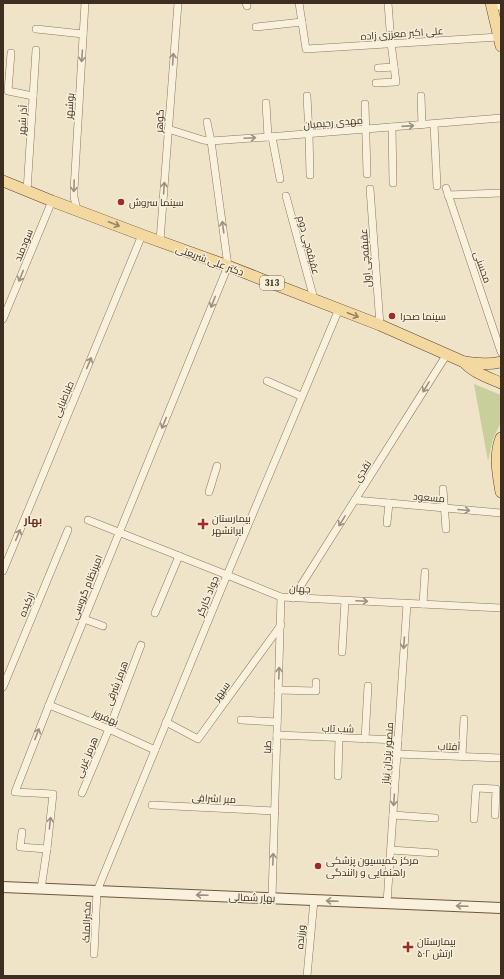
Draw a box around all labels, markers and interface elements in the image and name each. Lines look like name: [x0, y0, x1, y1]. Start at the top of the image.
street label: علی اکبر معززی زاده: [360, 24, 444, 43]
one-way arrow: [78, 49, 86, 62]
one-way arrow: [170, 53, 177, 66]
street label: بوشهر: [62, 92, 77, 121]
street label: آذر شهر: [15, 104, 30, 137]
street label: گوهر: [152, 109, 167, 134]
street label: مهدی رحیمیان: [303, 113, 364, 132]
one-way arrow: [401, 122, 414, 129]
one-way arrow: [243, 135, 256, 142]
one-way arrow: [70, 179, 78, 192]
one-way arrow: [160, 182, 167, 195]
place label: سینما سروش: [129, 196, 184, 209]
marker: سینما سروش: [116, 197, 126, 207]
street label: عقیقه‌چی دوم: [293, 214, 323, 276]
one-way arrow: [107, 221, 119, 229]
one-way arrow: [219, 221, 227, 234]
street label: سودمند: [11, 227, 36, 263]
street label: عقیقه‌چی اول: [357, 228, 374, 288]
street label: دکتر علی شریعتی: [174, 242, 246, 279]
street label: محسنی: [471, 250, 494, 285]
one-way arrow: [17, 269, 24, 281]
road number: 313: [260, 276, 284, 290]
one-way arrow: [209, 296, 217, 308]
place label: سینما صحرا: [400, 310, 446, 323]
one-way arrow: [347, 311, 359, 319]
marker: سینما صحرا: [387, 311, 397, 321]
one-way arrow: [86, 357, 94, 369]
street label: طباطبایی: [50, 379, 77, 419]
one-way arrow: [422, 381, 430, 392]
one-way arrow: [160, 416, 168, 428]
street label: نقدی: [351, 458, 374, 485]
street label: مسعود: [412, 490, 445, 505]
one-way arrow: [457, 506, 470, 513]
place label: بیمارستان ایرانشهر: [211, 512, 251, 537]
district label: بهار: [23, 513, 42, 528]
one-way arrow: [338, 515, 346, 526]
marker: بیمارستان ایرانشهر: [197, 518, 209, 530]
one-way arrow: [15, 529, 22, 541]
street label: امیرنظام گروسی: [68, 553, 106, 622]
street label: جواد کارگر: [193, 574, 222, 619]
street label: جهان: [289, 581, 311, 596]
street label: ارکیده: [16, 590, 37, 619]
one-way arrow: [355, 598, 368, 605]
one-way arrow: [400, 636, 408, 649]
street label: هرمز شرقی: [102, 659, 131, 707]
one-way arrow: [275, 667, 283, 680]
street label: سپهر: [209, 679, 233, 704]
street label: بهفروز: [90, 706, 121, 729]
street label: شب تاب: [322, 721, 354, 736]
street label: منصور یزدان نیاز: [379, 722, 396, 785]
one-way arrow: [34, 728, 42, 740]
street label: هرمز غربی: [72, 735, 101, 780]
street label: طبا: [261, 740, 274, 754]
street label: آفتاب: [437, 740, 461, 753]
street label: میر اشراقی: [192, 791, 236, 806]
one-way arrow: [390, 793, 397, 806]
one-way arrow: [46, 816, 53, 829]
one-way arrow: [269, 853, 277, 866]
place label: مرکز کمیسیون پزشکی راهنمایی و رانندگی: [326, 854, 419, 879]
marker: مرکز کمیسیون پزشکی راهنمایی و رانندگی: [313, 861, 323, 871]
street label: بهار شمالی: [228, 890, 276, 905]
one-way arrow: [196, 892, 209, 899]
one-way arrow: [326, 897, 339, 904]
street label: مخبرالملک: [79, 901, 94, 943]
one-way arrow: [456, 902, 469, 910]
street label: ورزنده: [293, 924, 308, 950]
place label: بیمارستان ۵۰۲ ارتش: [417, 935, 456, 960]
marker: بیمارستان ۵۰۲ ارتش: [402, 941, 414, 953]

